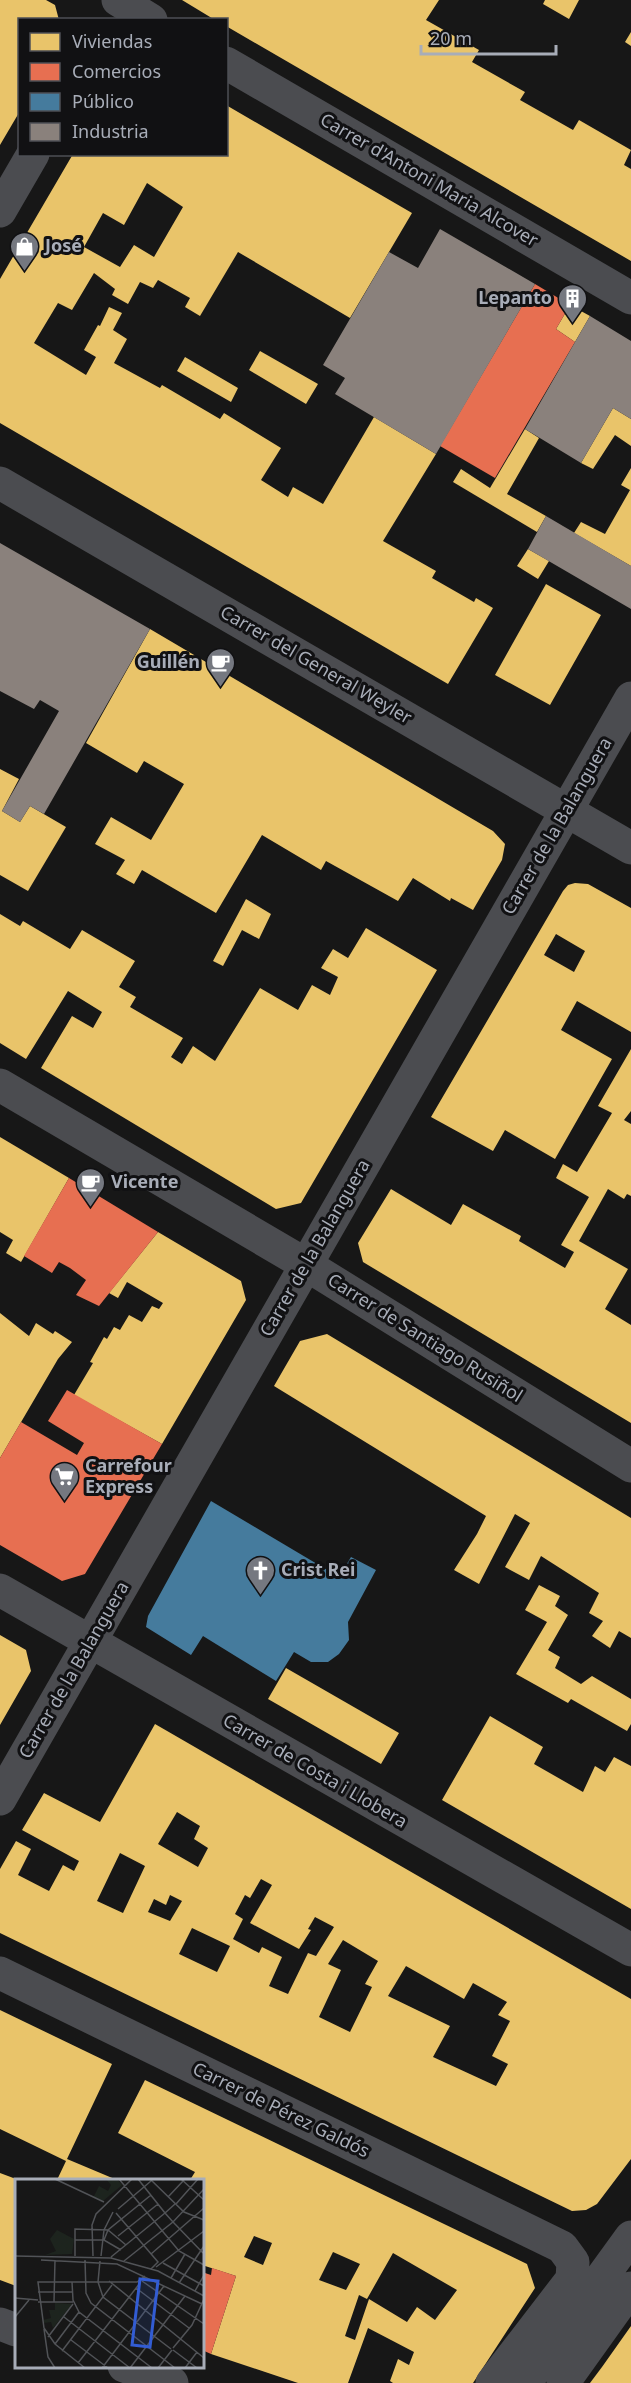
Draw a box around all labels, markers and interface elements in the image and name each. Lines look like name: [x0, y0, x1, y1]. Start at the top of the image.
legend: [18, 18, 228, 156]
scale bar: [421, 18, 556, 56]
text: 20 m: [430, 26, 472, 50]
text: Viviendas: [72, 29, 152, 53]
text: Comercios: [72, 59, 161, 83]
text: Público: [72, 89, 134, 113]
street label: Carrer d'Antoni Maria Alcover: [316, 107, 543, 252]
text: Industria: [72, 119, 149, 143]
shop icon: José: [8, 230, 40, 272]
place label: José: [43, 233, 82, 257]
building icon: Lepanto: [557, 282, 589, 324]
place label: Lepanto: [478, 285, 552, 309]
street label: Carrer del General Weyler: [216, 599, 417, 729]
cafe icon: Guillén: [205, 646, 237, 688]
place label: Guillén: [137, 649, 200, 673]
street label: Carrer de la Balanguera: [496, 733, 617, 918]
street label: Carrer de la Balanguera: [254, 1155, 375, 1340]
cafe icon: Vicente: [74, 1166, 106, 1208]
place label: Vicente: [111, 1169, 178, 1193]
street label: Carrer de Santiago Rusiñol: [324, 1267, 527, 1407]
place label: Carrefour Express: [85, 1453, 172, 1498]
supermarket icon: Carrefour Express: [48, 1460, 80, 1502]
church icon: Crist Rei: [244, 1554, 276, 1596]
place label: Crist Rei: [281, 1557, 355, 1581]
street label: Carrer de la Balanguera: [13, 1577, 134, 1762]
street label: Carrer de Costa i Llobera: [219, 1707, 412, 1833]
street label: Carrer de Pérez Galdós: [189, 2056, 374, 2162]
inset map: [15, 2179, 204, 2368]

